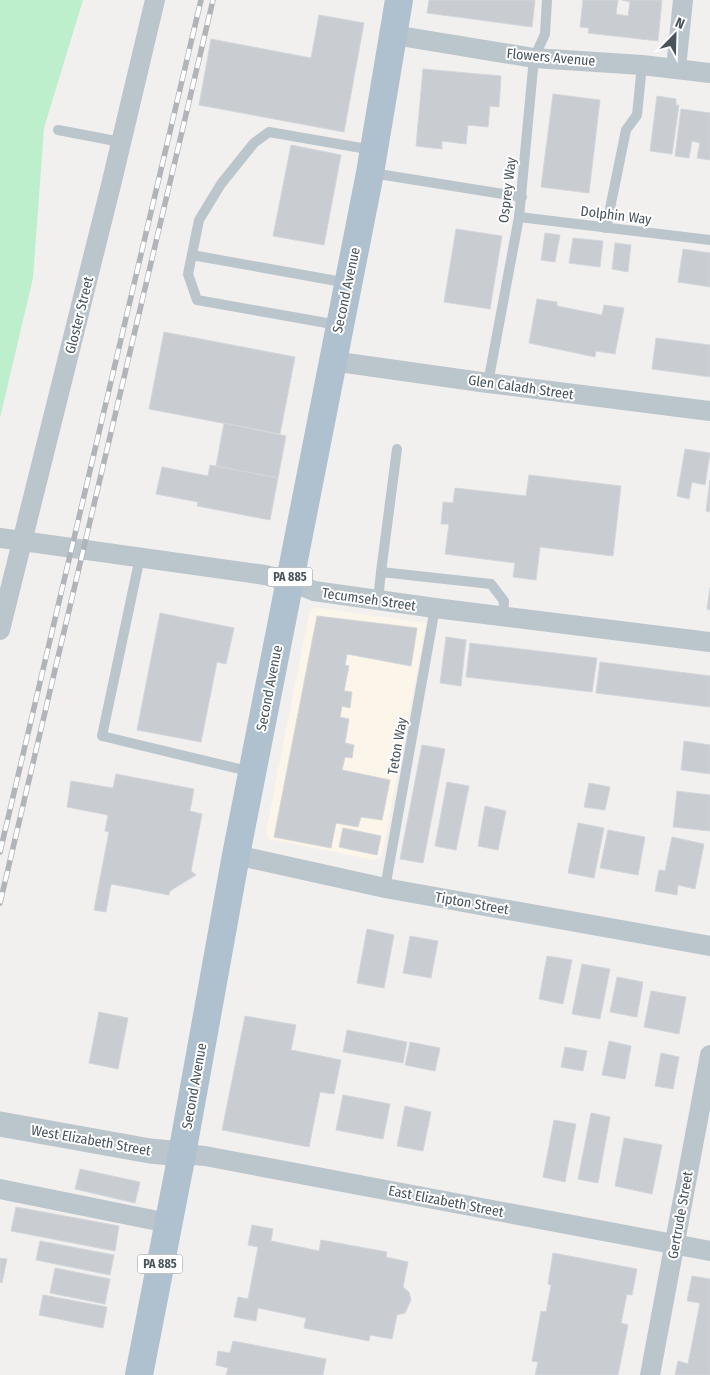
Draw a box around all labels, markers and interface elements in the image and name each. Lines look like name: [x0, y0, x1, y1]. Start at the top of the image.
north arrow: [650, 10, 700, 60]
text: N: [673, 14, 687, 33]
street label: Flowers Avenue: [506, 45, 596, 70]
street label: Osprey Way: [495, 155, 520, 224]
street label: Dolphin Way: [580, 203, 653, 228]
street label: Second Avenue: [329, 246, 364, 335]
street label: Gloster Street: [62, 274, 97, 355]
street label: Glen Caladh Street: [467, 372, 575, 403]
road number: PA 885: [268, 568, 312, 586]
street label: Tecumseh Street: [321, 584, 417, 615]
street label: Second Avenue: [253, 644, 286, 733]
street label: Teton Way: [384, 715, 411, 776]
street label: Tipton Street: [434, 889, 510, 918]
street label: Second Avenue: [179, 1042, 210, 1131]
street label: West Elizabeth Street: [30, 1122, 152, 1159]
street label: Gertrude Street: [664, 1169, 697, 1260]
street label: East Elizabeth Street: [387, 1182, 505, 1221]
road number: PA 885: [138, 1254, 182, 1274]

